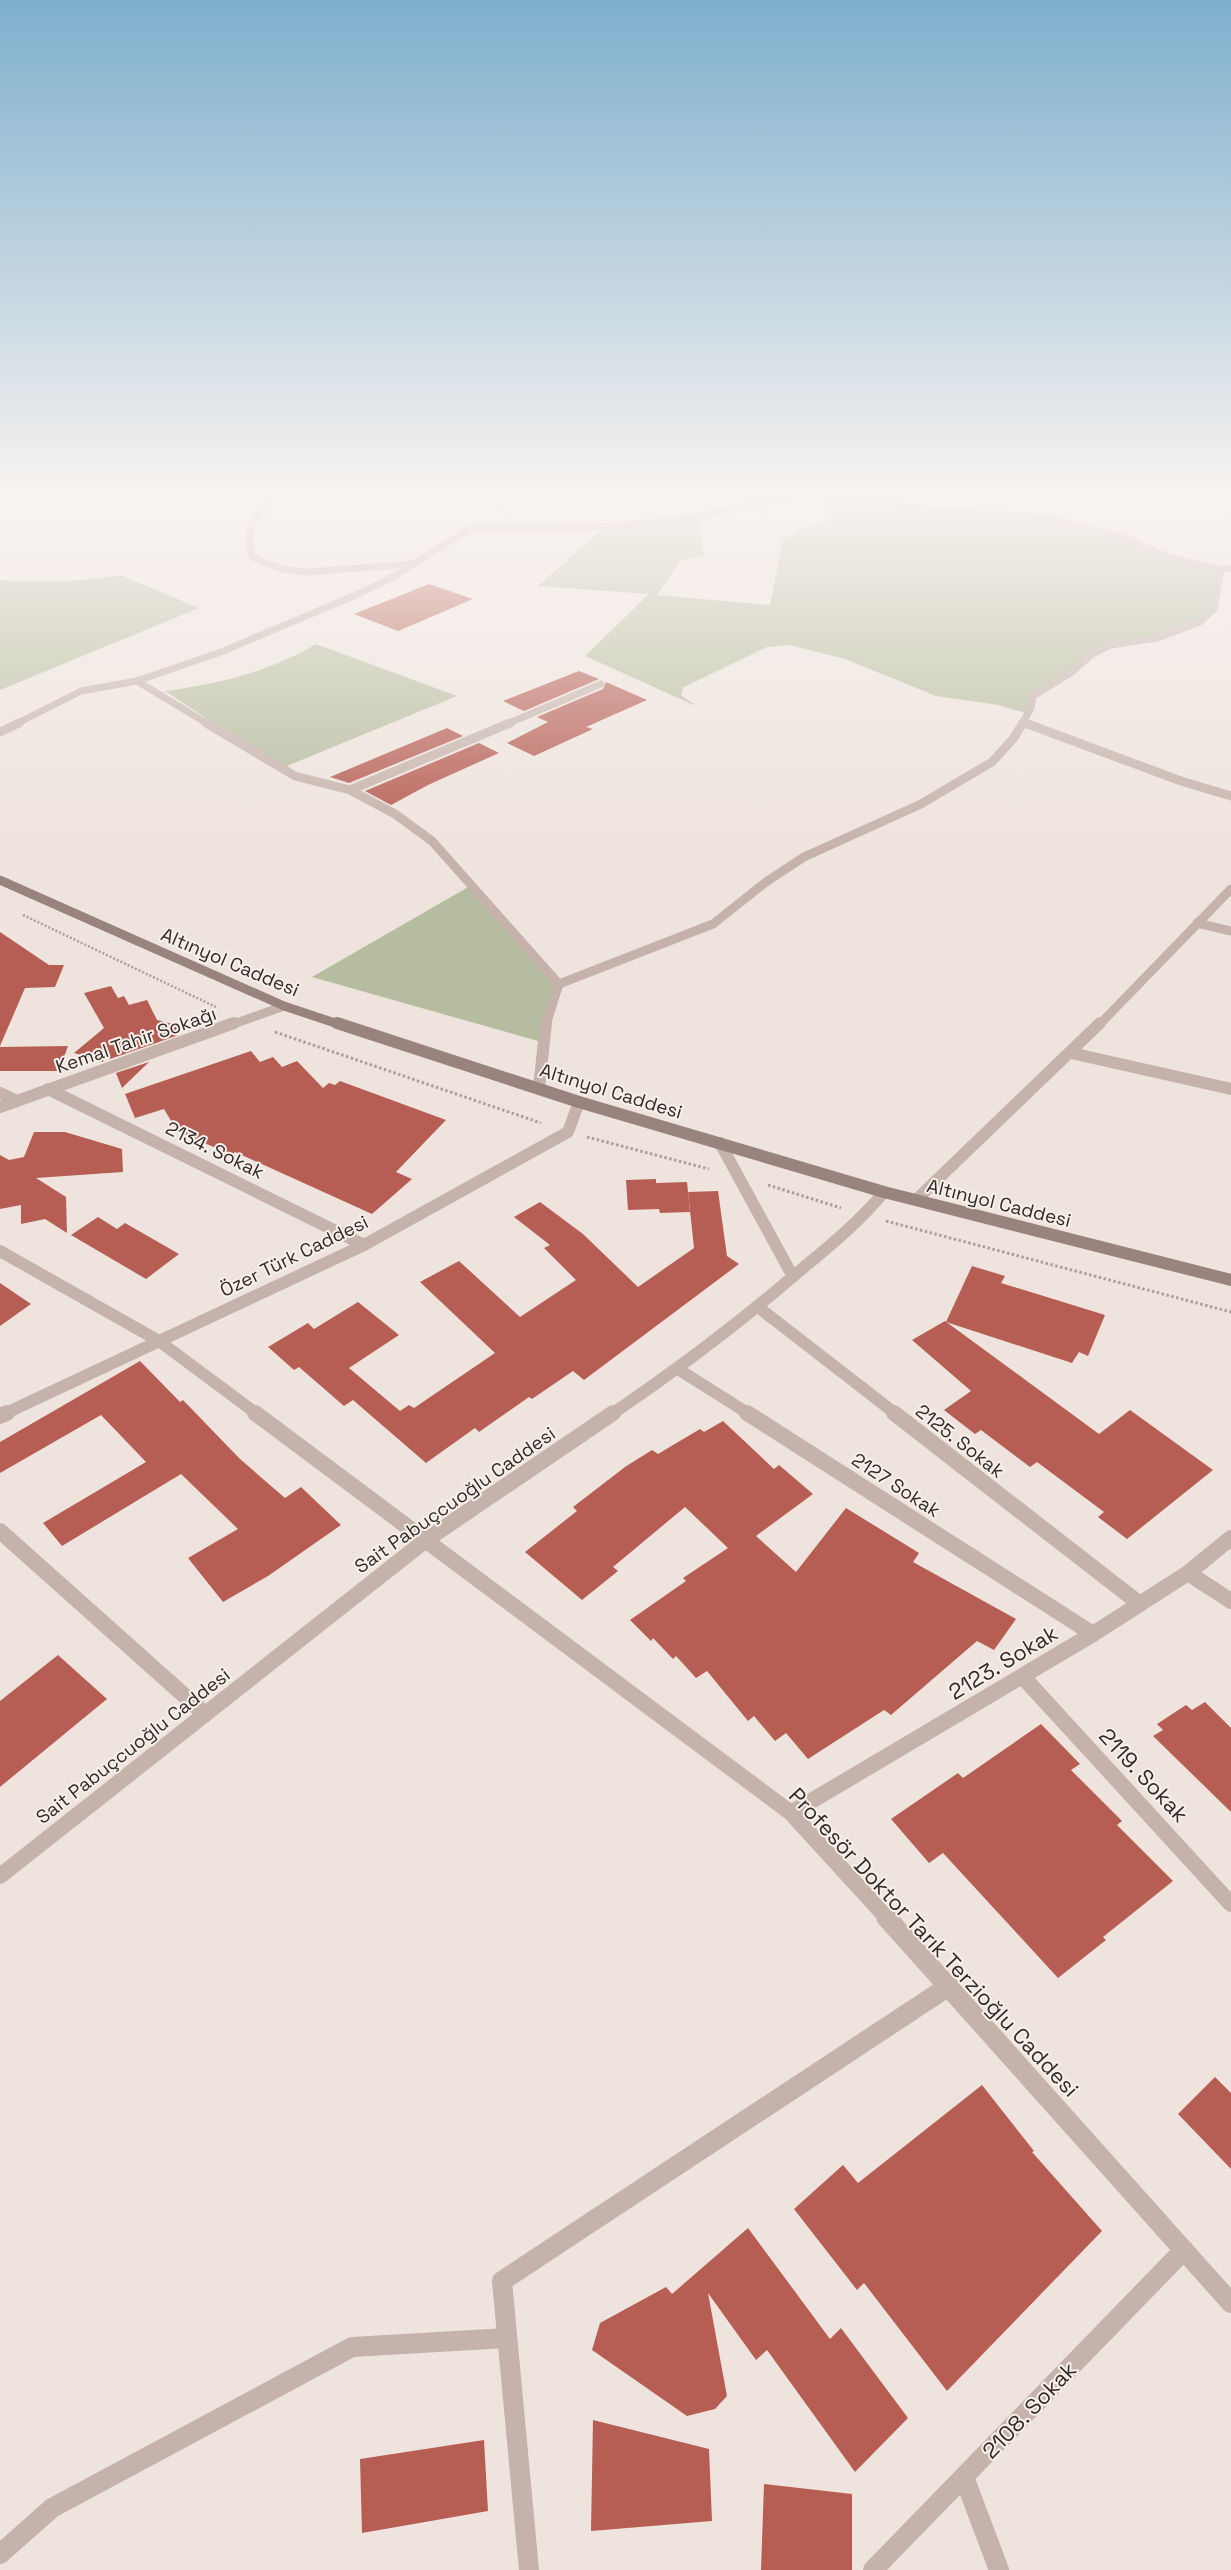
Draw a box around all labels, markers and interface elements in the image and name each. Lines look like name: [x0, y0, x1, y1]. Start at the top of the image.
street label: Altınyol Caddesi: [157, 922, 303, 1002]
street label: Kemal Tahir Sokağı: [52, 1001, 220, 1079]
street label: Altınyol Caddesi: [537, 1057, 685, 1125]
street label: 2134. Sokak: [162, 1115, 268, 1185]
street label: Altınyol Caddesi: [924, 1173, 1074, 1233]
street label: Özer Türk Caddesi: [216, 1209, 372, 1303]
street label: 2125. Sokak: [911, 1399, 1009, 1483]
street label: Sait Pabuçcuoğlu Caddesi: [350, 1421, 560, 1579]
street label: 2127 Sokak: [847, 1447, 945, 1523]
street label: 2123. Sokak: [943, 1618, 1063, 1706]
street label: Sait Pabuçcuoğlu Caddesi: [31, 1662, 235, 1830]
street label: 2119. Sokak: [1093, 1722, 1195, 1828]
street label: Profesör Doktor Tarık Terzioğlu Caddesi: [783, 1782, 1085, 2102]
street label: 2108. Sokak: [976, 2356, 1082, 2464]

